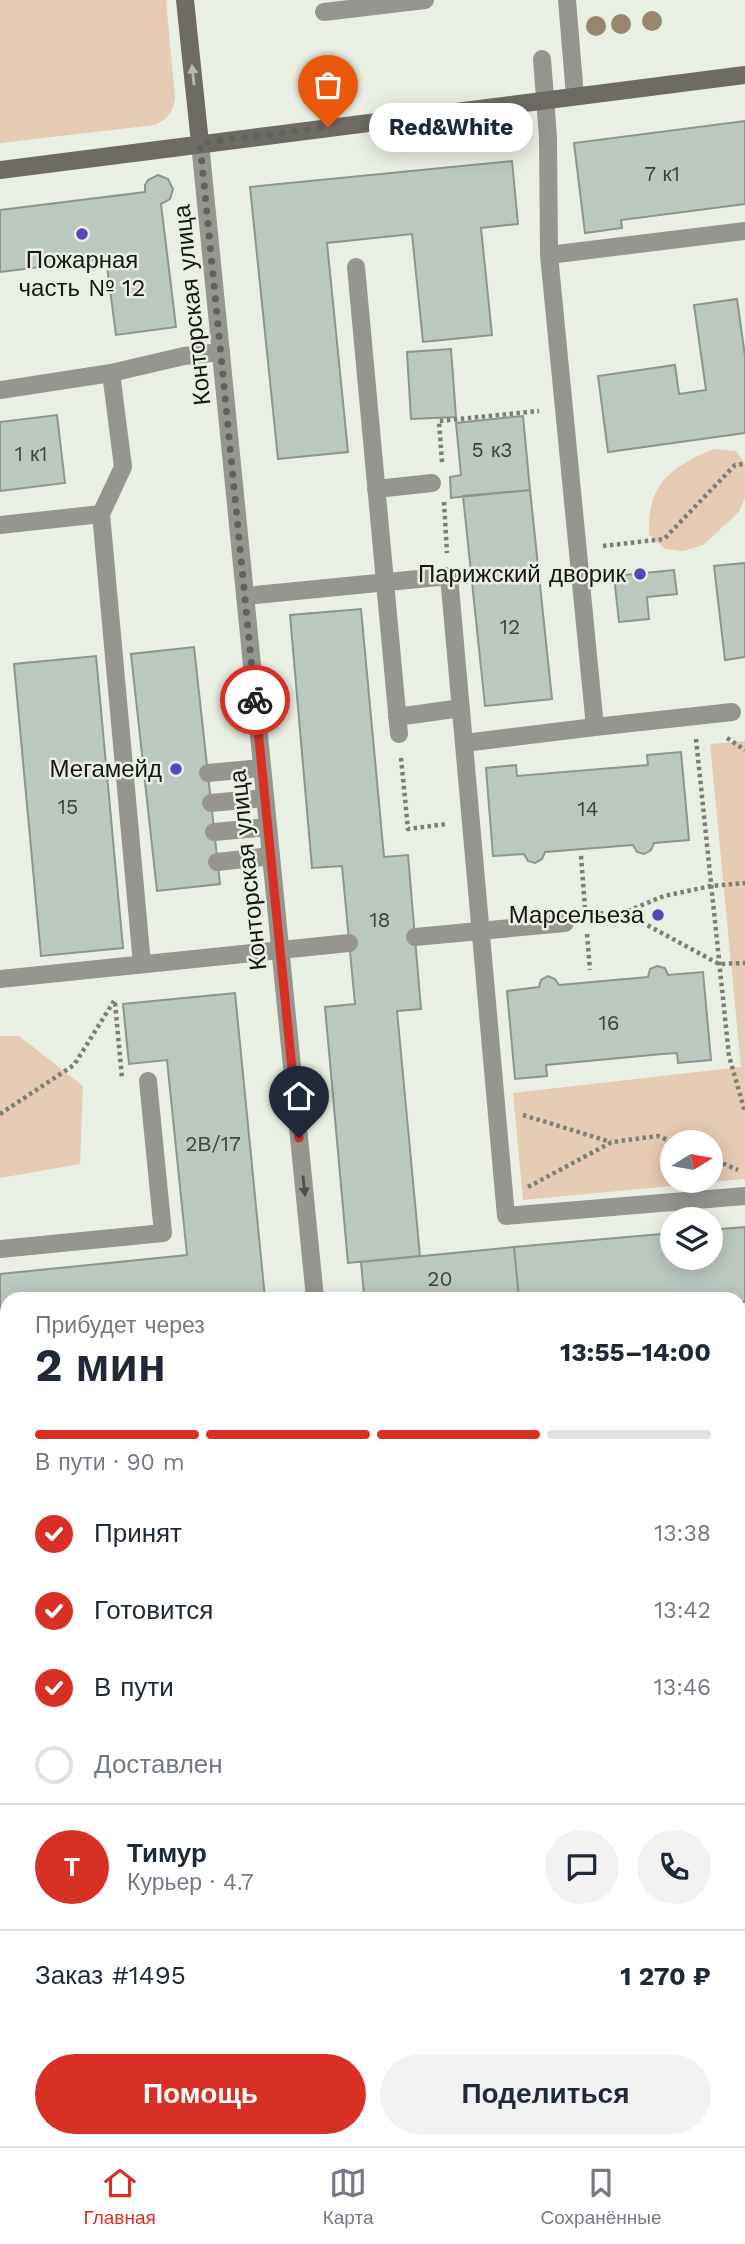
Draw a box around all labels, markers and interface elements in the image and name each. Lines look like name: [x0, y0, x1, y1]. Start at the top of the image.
pin: [298, 55, 358, 127]
one-way arrow: [187, 64, 198, 86]
icon: bag: [309, 66, 347, 104]
callout: Red&White: [370, 102, 534, 152]
text: Red&White: [389, 114, 513, 141]
house number: 7 к1: [644, 161, 680, 186]
street label: Конторская улица: [167, 203, 216, 407]
marker: Пожарная часть № 12: [74, 226, 90, 242]
place label: Пожарная часть № 12: [19, 246, 145, 302]
house number: 5 к3: [472, 437, 512, 462]
house number: 1 к1: [15, 441, 47, 466]
place label: Парижский дворик: [418, 560, 626, 588]
marker: Парижский дворик: [632, 566, 648, 582]
house number: 12: [500, 614, 520, 639]
courier: [220, 665, 290, 735]
icon: bike: [236, 681, 274, 719]
place label: Мегамейд: [50, 755, 162, 783]
marker: Мегамейд: [168, 761, 184, 777]
street label: Конторская улица: [223, 768, 272, 972]
house number: 15: [58, 794, 78, 819]
house number: 14: [577, 796, 599, 821]
place label: Марсельеза: [509, 901, 645, 929]
house number: 18: [369, 907, 391, 932]
marker: Марсельеза: [650, 907, 666, 923]
house number: 16: [599, 1010, 619, 1035]
pin: [269, 1066, 329, 1138]
icon: home: [280, 1077, 318, 1115]
north arrow: [660, 1130, 723, 1194]
map controls: [660, 1130, 723, 1270]
house number: 2В/17: [185, 1131, 241, 1156]
one-way arrow: [299, 1176, 310, 1198]
button: layers: [660, 1207, 723, 1270]
house number: 20: [427, 1266, 453, 1291]
text: Прибудет через: [35, 1312, 205, 1339]
text: 13:55–14:00: [560, 1337, 711, 1367]
text: 2 мин: [35, 1338, 166, 1392]
text: В пути · 90 m: [35, 1449, 185, 1476]
icon: check: [35, 1515, 73, 1553]
text: Принят: [94, 1518, 182, 1548]
text: 13:38: [654, 1520, 711, 1547]
icon: check: [35, 1592, 73, 1630]
text: Готовится: [94, 1595, 213, 1625]
text: 13:42: [654, 1597, 711, 1624]
icon: check: [35, 1669, 73, 1707]
text: В пути: [94, 1672, 174, 1702]
text: 13:46: [654, 1674, 711, 1701]
text: Доставлен: [94, 1749, 223, 1779]
button: chat: [545, 1830, 619, 1904]
button: phone: [637, 1830, 711, 1904]
text: Тимур: [127, 1838, 207, 1868]
text: Т: [64, 1852, 80, 1882]
text: Курьер · 4.7: [127, 1869, 254, 1896]
text: Заказ #1495: [35, 1960, 186, 1990]
text: 1 270 ₽: [620, 1961, 711, 1991]
button: Помощь: [35, 2054, 366, 2134]
button: Поделиться: [380, 2054, 711, 2134]
tab: Главная: [83, 2164, 156, 2229]
tab: Карта: [323, 2164, 374, 2229]
tab: Сохранённые: [541, 2164, 662, 2229]

